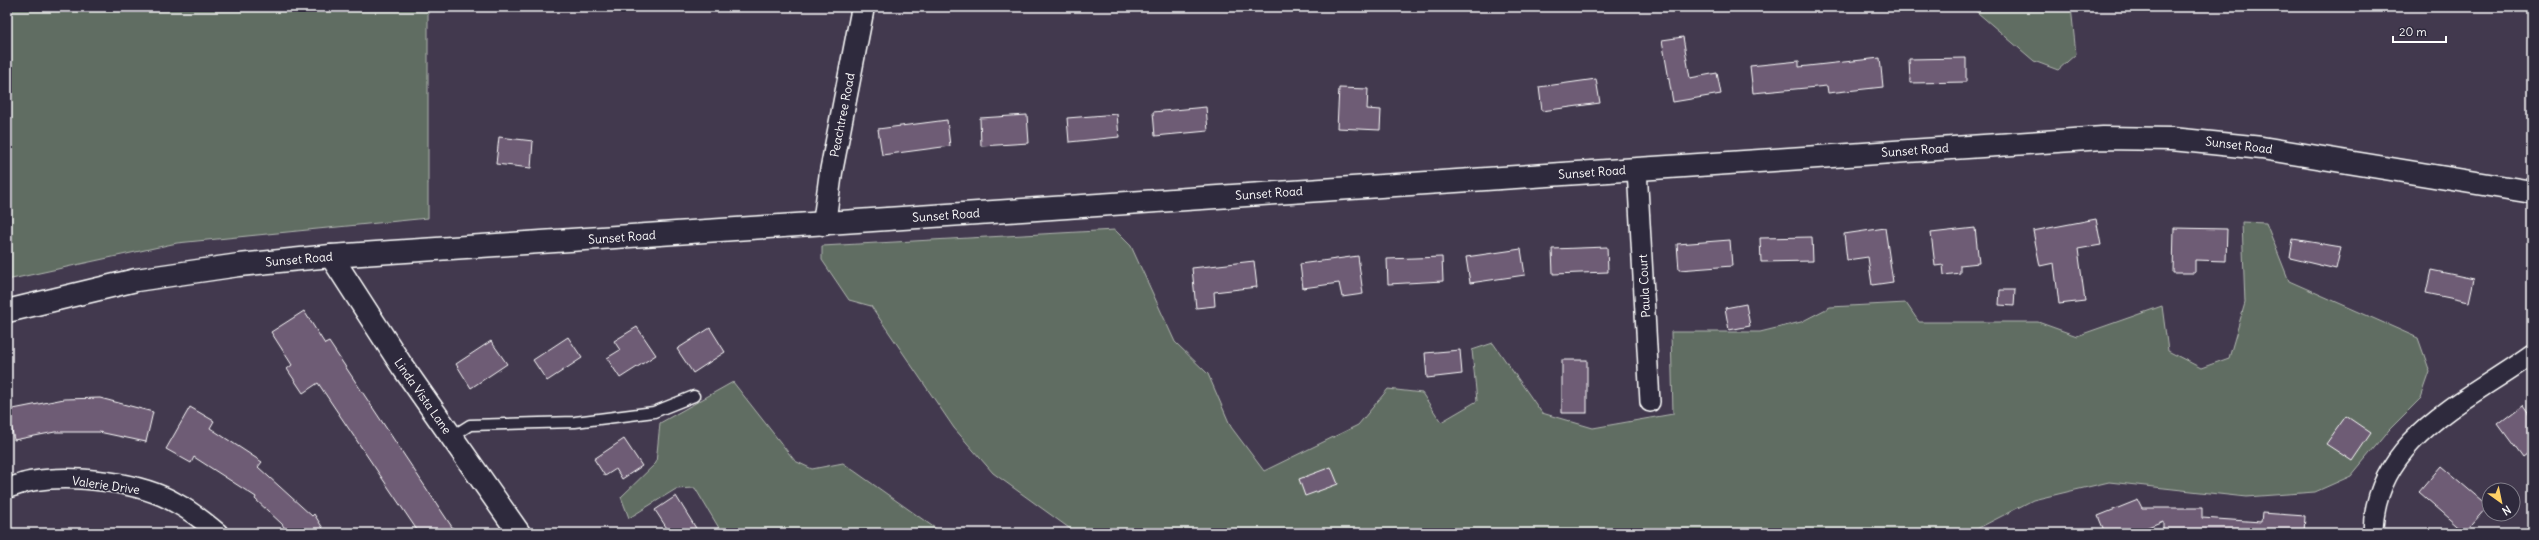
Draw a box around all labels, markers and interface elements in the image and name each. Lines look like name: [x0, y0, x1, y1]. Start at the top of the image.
scale bar: [2393, 18, 2446, 44]
text: 20 m: [2399, 24, 2427, 39]
street label: Peachtree Road: [826, 72, 858, 158]
street label: Sunset Road: [2205, 133, 2273, 157]
street label: Sunset Road: [1881, 140, 1949, 160]
street label: Sunset Road: [1558, 162, 1626, 182]
street label: Sunset Road: [1235, 183, 1303, 203]
street label: Sunset Road: [912, 205, 980, 225]
street label: Sunset Road: [588, 227, 656, 247]
street label: Sunset Road: [265, 249, 333, 269]
street label: Paula Court: [1635, 254, 1653, 318]
street label: Linda Vista Lane: [391, 355, 455, 437]
street label: Valerie Drive: [71, 473, 141, 497]
north arrow: [2481, 482, 2521, 522]
text: N: [2499, 502, 2513, 518]

